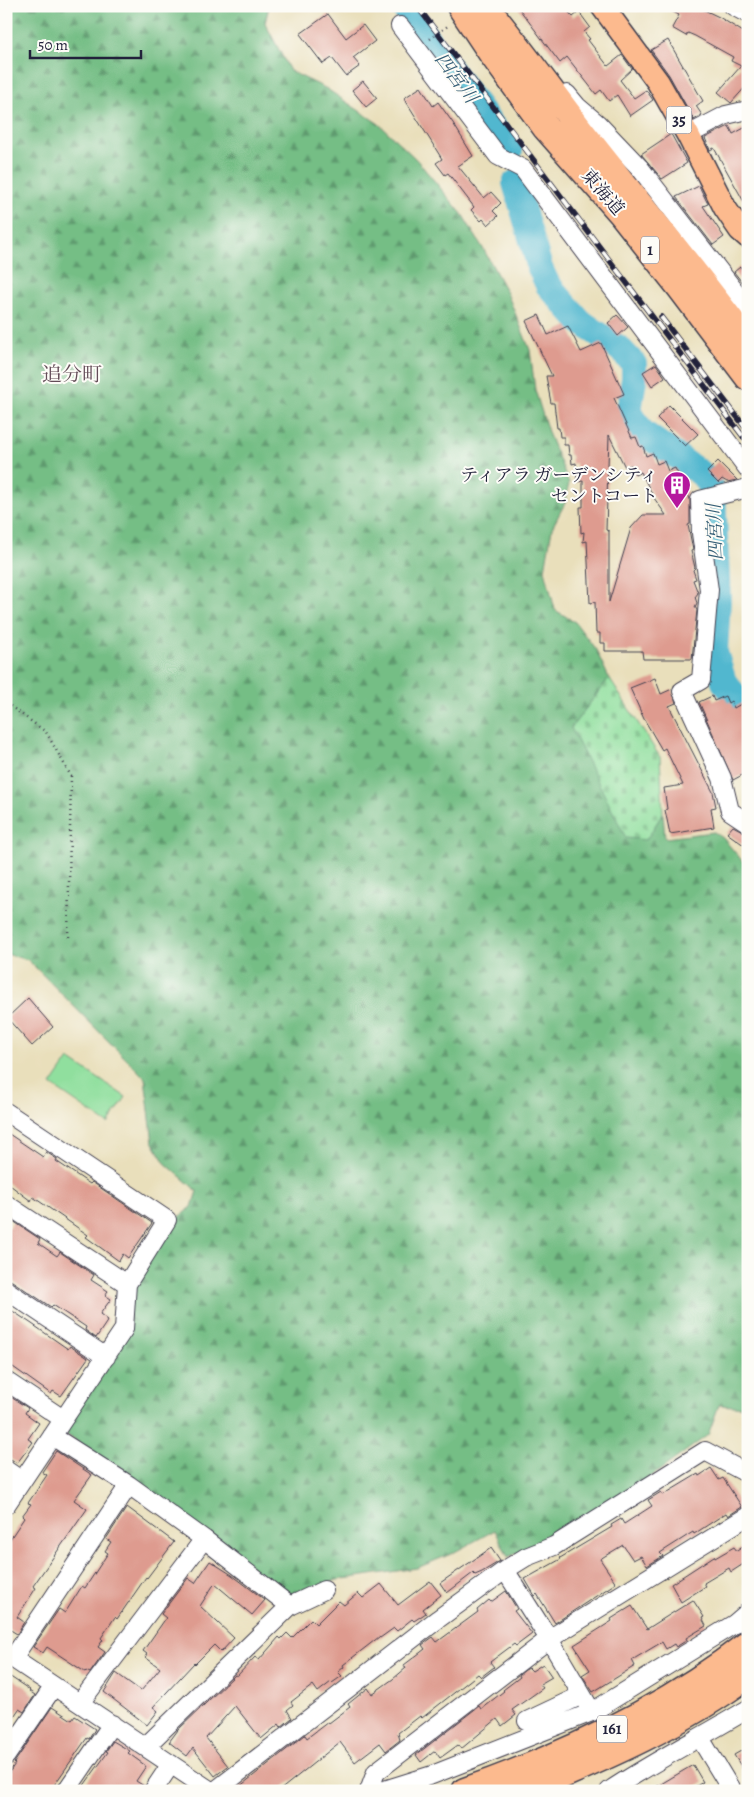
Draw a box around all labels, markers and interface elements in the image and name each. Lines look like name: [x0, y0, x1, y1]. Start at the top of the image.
scale bar: [30, 28, 141, 60]
text: 50 m: [38, 35, 68, 55]
water label: 四宮川: [428, 47, 485, 110]
road number: 35: [666, 106, 692, 134]
street label: 東海道: [576, 164, 630, 220]
road number: 1: [641, 236, 659, 264]
district label: 追分町: [42, 361, 102, 388]
place label: ティアラ ガーデンシティ セントコート: [460, 463, 658, 508]
building icon: ティアラ ガーデンシティ セントコート: [662, 470, 692, 509]
water label: 四宮川: [700, 501, 729, 561]
road number: 161: [597, 1716, 627, 1742]

